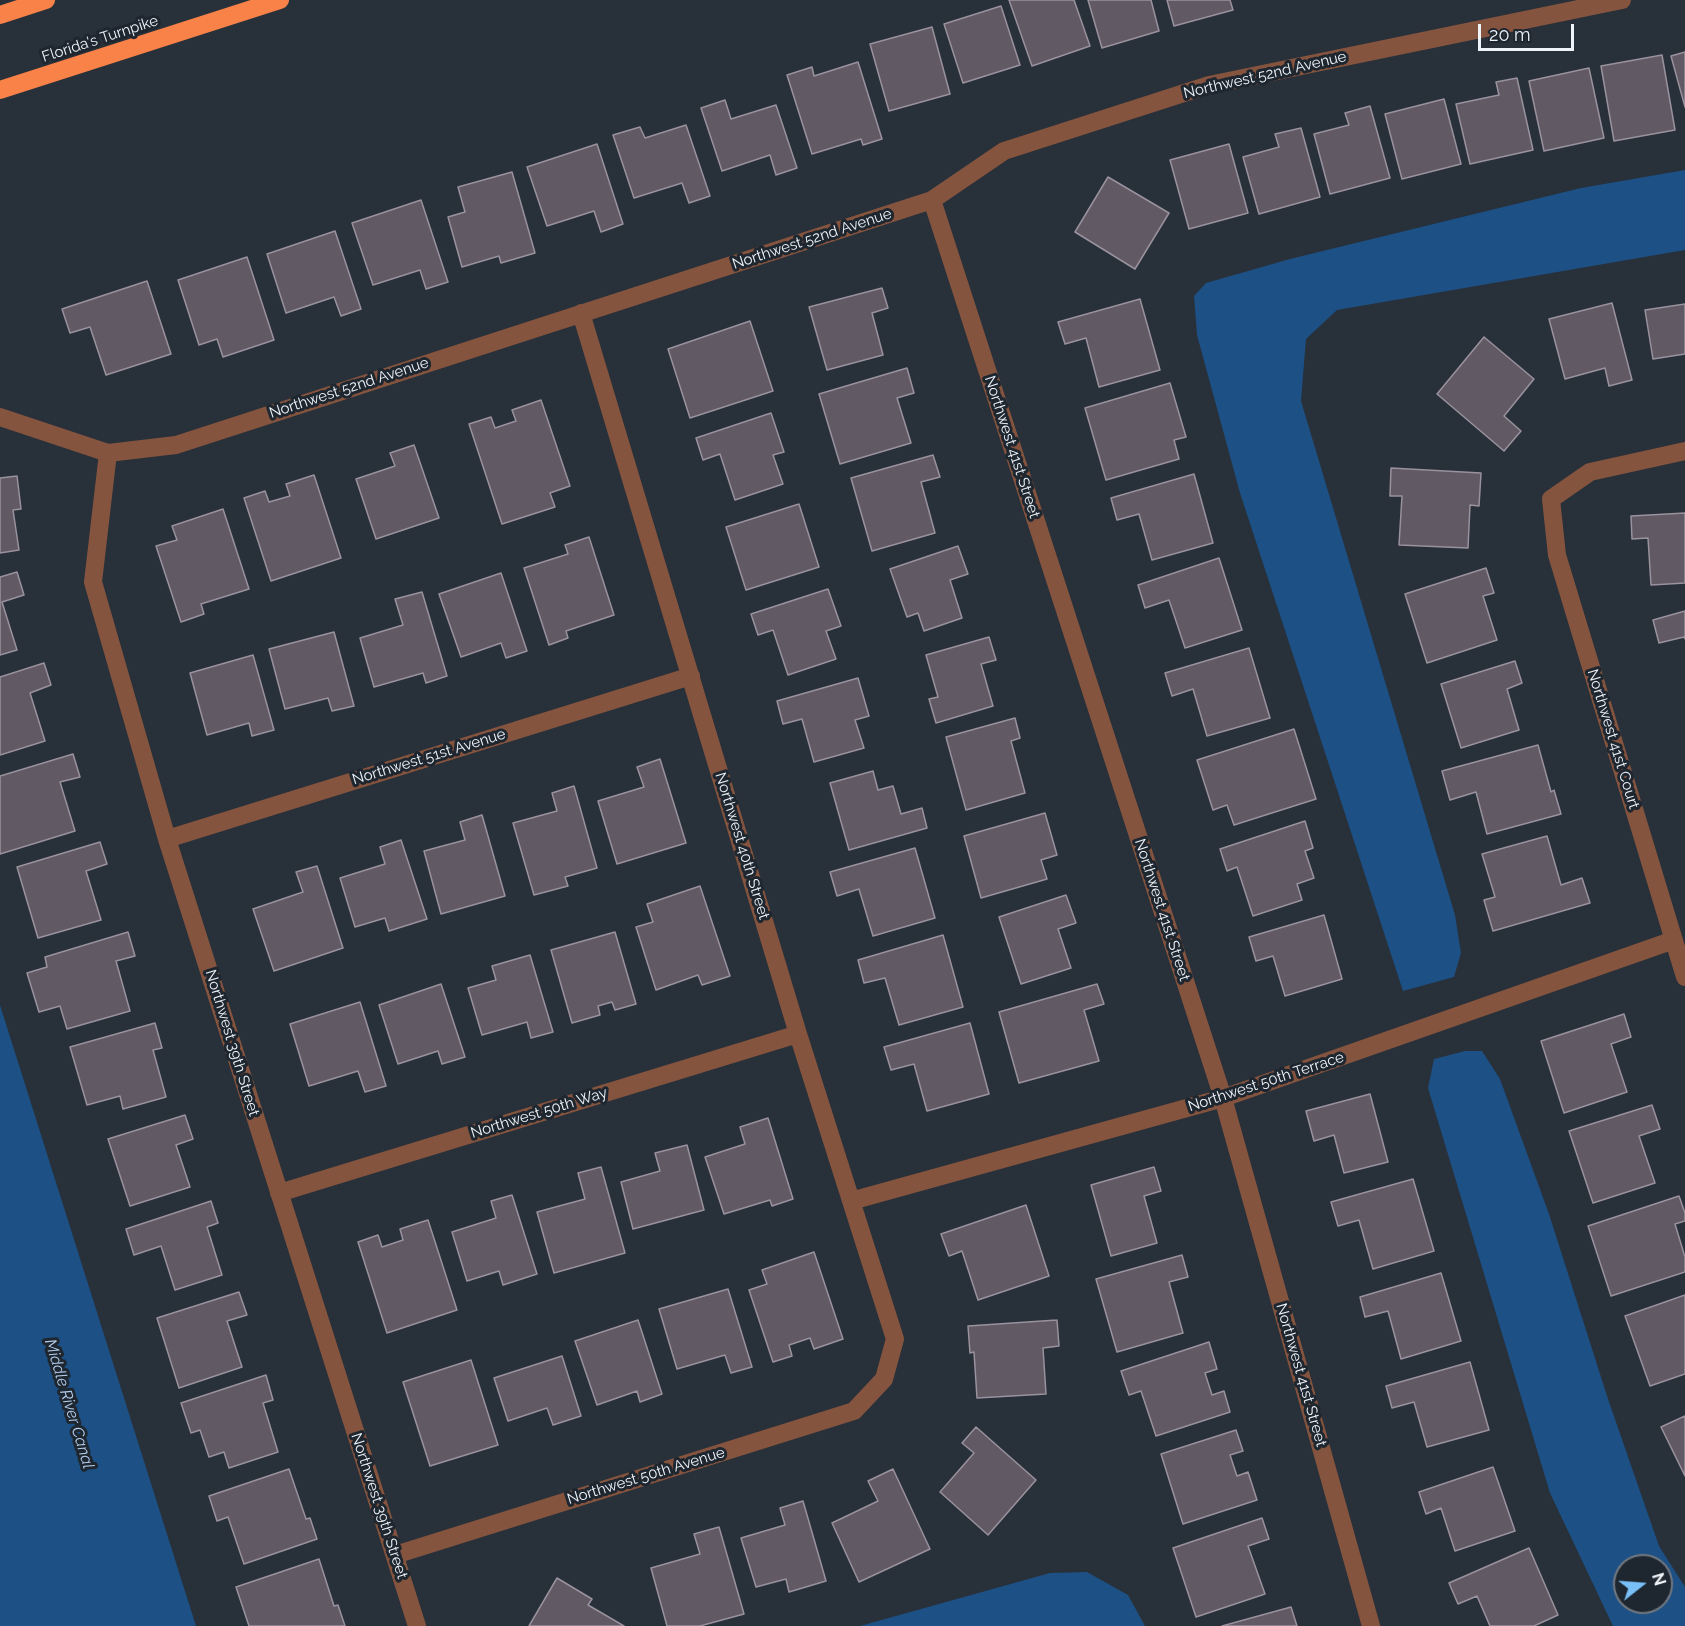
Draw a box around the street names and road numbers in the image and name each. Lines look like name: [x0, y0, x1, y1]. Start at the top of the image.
street label: Florida's Turnpike: [40, 12, 160, 66]
street label: Northwest 52nd Avenue: [1182, 47, 1348, 103]
street label: Northwest 52nd Avenue: [730, 205, 894, 273]
street label: Northwest 52nd Avenue: [267, 354, 431, 422]
street label: Northwest 41st Street: [981, 374, 1043, 520]
street label: Northwest 41st Court: [1583, 667, 1643, 811]
street label: Northwest 51st Avenue: [350, 725, 508, 789]
street label: Northwest 40th Street: [711, 770, 773, 922]
street label: Northwest 41st Street: [1131, 837, 1193, 983]
street label: Northwest 39th Street: [201, 968, 263, 1118]
street label: Northwest 50th Terrace: [1186, 1048, 1346, 1116]
street label: Northwest 50th Way: [468, 1084, 610, 1142]
street label: Northwest 41st Street: [1272, 1301, 1330, 1449]
street label: Northwest 39th Street: [347, 1431, 411, 1581]
street label: Northwest 50th Avenue: [565, 1443, 727, 1509]

